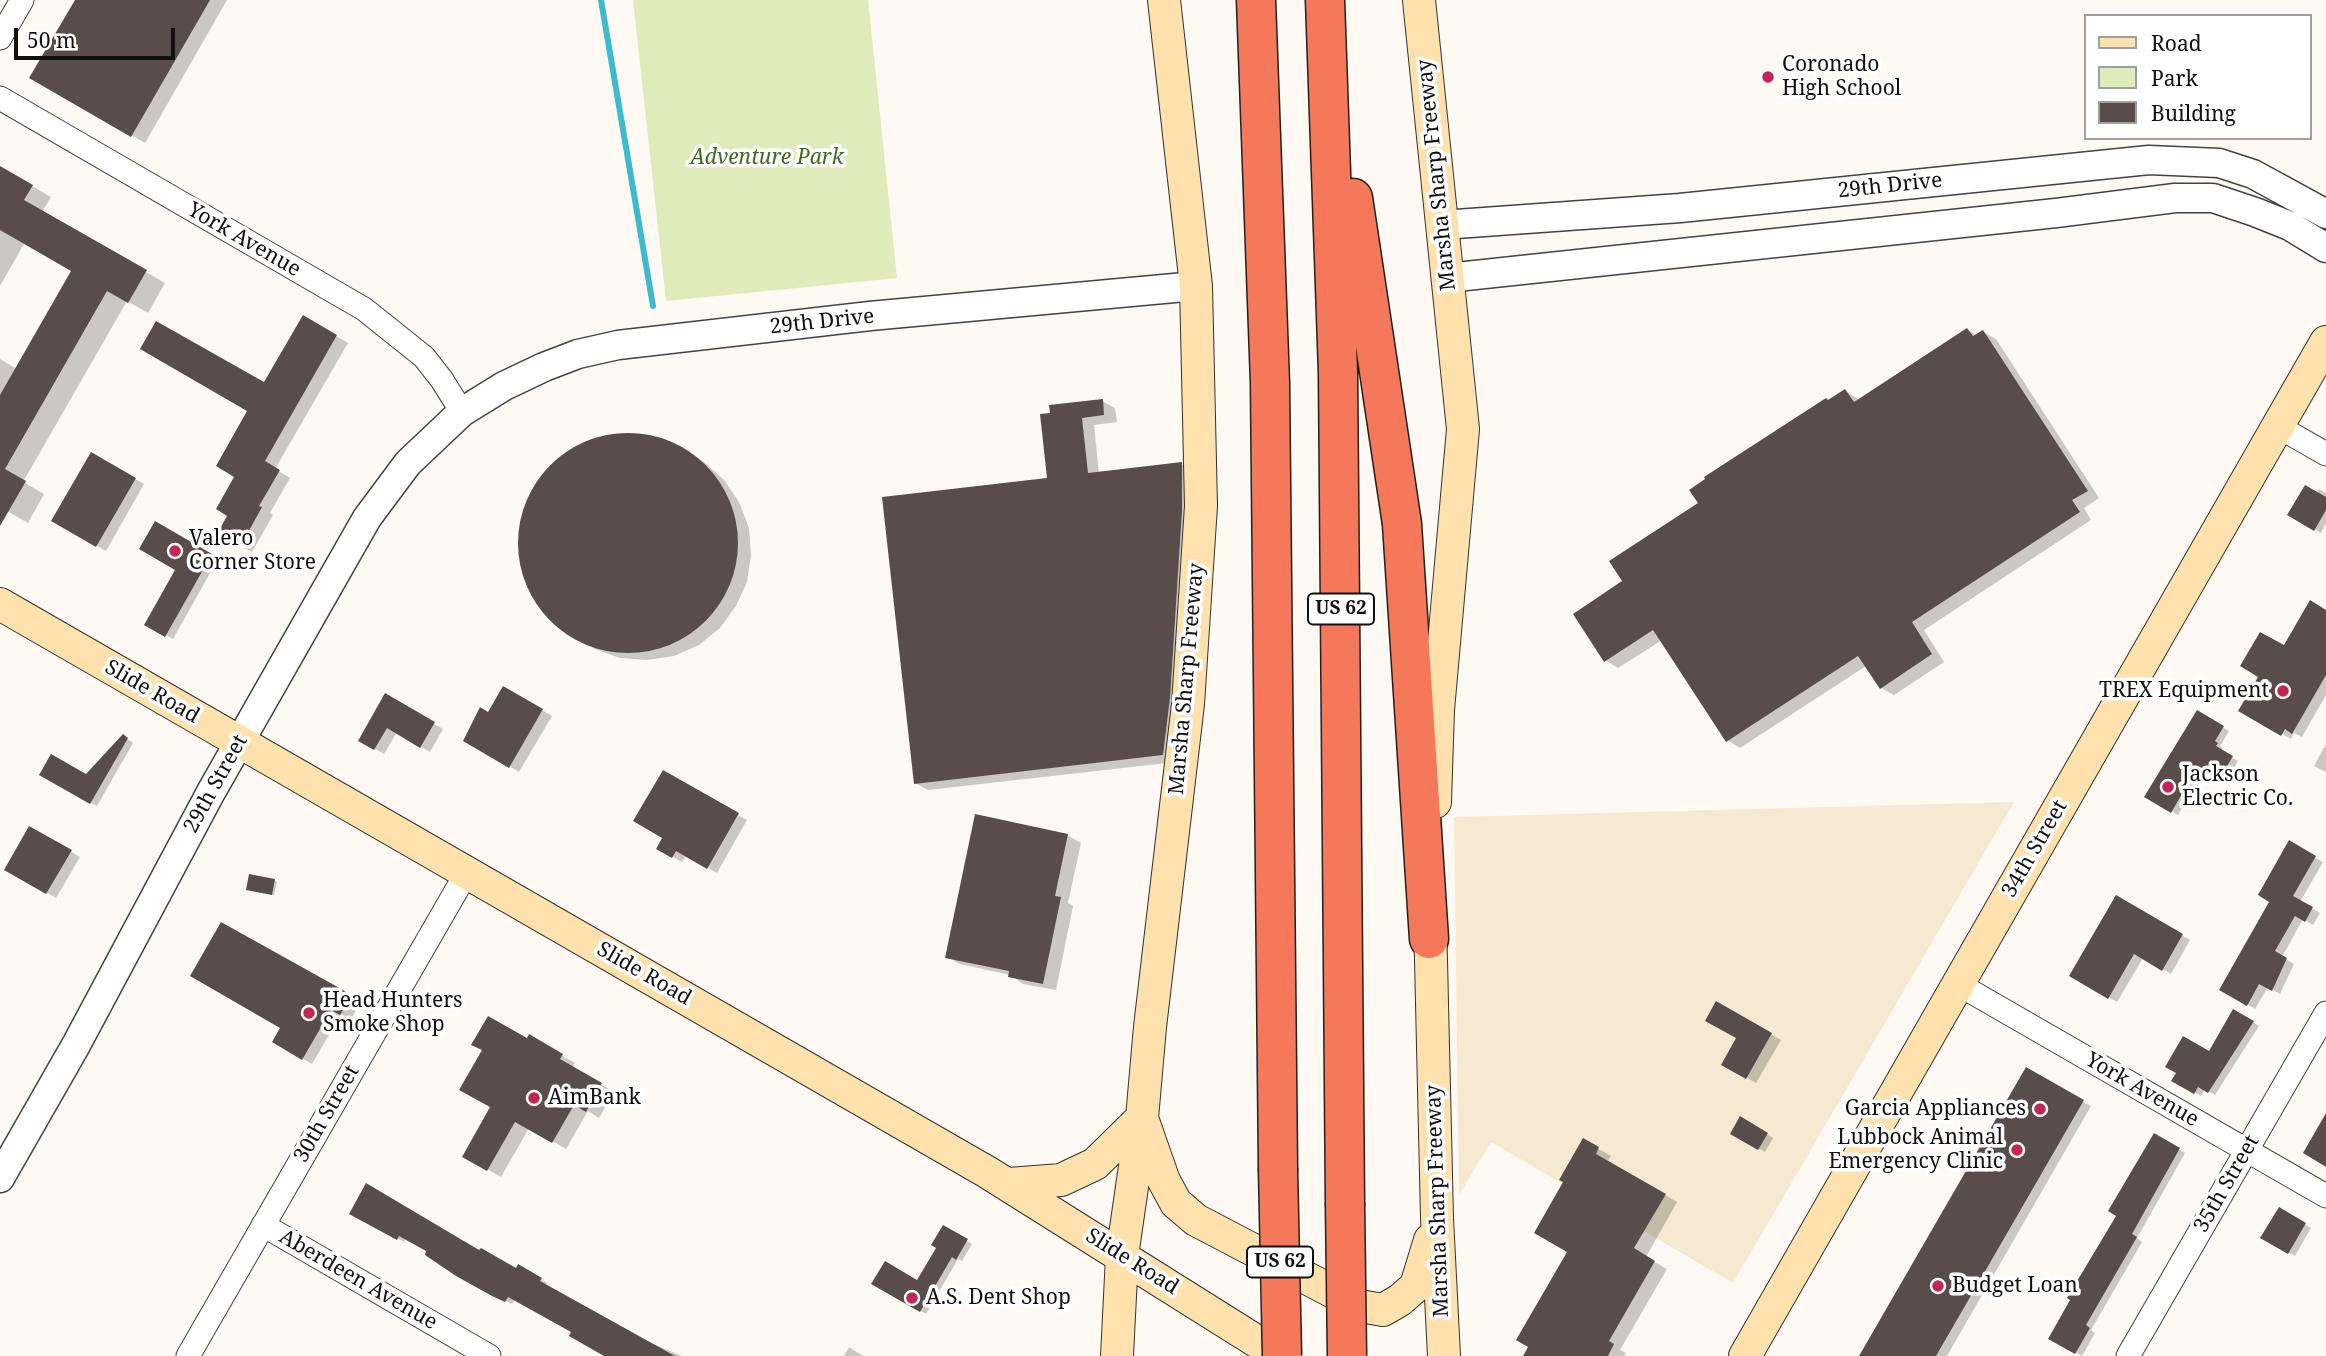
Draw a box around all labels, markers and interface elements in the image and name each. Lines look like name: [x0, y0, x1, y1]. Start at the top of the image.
scale bar: [18, 14, 178, 58]
legend: [2084, 14, 2312, 140]
text: 50 m: [27, 26, 76, 54]
text: Road: [2151, 29, 2202, 57]
place label: Coronado High School: [1782, 52, 1901, 102]
street label: Marsha Sharp Freeway: [1412, 58, 1462, 292]
text: Park: [2151, 64, 2198, 92]
marker: Coronado High School: [1760, 69, 1776, 85]
text: Building: [2151, 99, 2236, 127]
park label: Adventure Park: [690, 145, 844, 171]
street label: 29th Drive: [1837, 168, 1943, 204]
street label: York Avenue: [183, 197, 305, 283]
street label: 29th Drive: [769, 304, 875, 340]
place label: Valero Corner Store: [189, 526, 316, 576]
marker: Valero Corner Store: [167, 543, 183, 559]
street label: Marsha Sharp Freeway: [1164, 562, 1210, 796]
road number: US 62: [1308, 594, 1374, 624]
street label: Slide Road: [100, 655, 204, 729]
place label: TREX Equipment: [2099, 678, 2269, 704]
marker: TREX Equipment: [2275, 683, 2291, 699]
street label: 29th Street: [179, 731, 253, 837]
place label: Jackson Electric Co.: [2182, 762, 2293, 812]
marker: Jackson Electric Co.: [2160, 779, 2176, 795]
street label: 34th Street: [1997, 796, 2073, 902]
street label: Slide Road: [592, 937, 696, 1011]
place label: Head Hunters Smoke Shop: [323, 988, 463, 1038]
marker: Head Hunters Smoke Shop: [301, 1005, 317, 1021]
street label: York Avenue: [2081, 1047, 2203, 1133]
street label: 30th Street: [289, 1061, 365, 1167]
street label: Marsha Sharp Freeway: [1421, 1084, 1455, 1318]
place label: AimBank: [548, 1085, 641, 1111]
marker: AimBank: [526, 1090, 542, 1106]
place label: Garcia Appliances: [1845, 1096, 2026, 1122]
marker: Garcia Appliances: [2032, 1101, 2048, 1117]
place label: Lubbock Animal Emergency Clinic: [1828, 1125, 2003, 1175]
street label: 35th Street: [2189, 1131, 2265, 1237]
marker: Lubbock Animal Emergency Clinic: [2009, 1142, 2025, 1158]
street label: Slide Road: [1081, 1224, 1183, 1300]
street label: Aberdeen Avenue: [275, 1225, 441, 1335]
road number: US 62: [1247, 1246, 1313, 1278]
place label: Budget Loan: [1952, 1273, 2078, 1299]
marker: Budget Loan: [1930, 1278, 1946, 1294]
place label: A.S. Dent Shop: [926, 1285, 1071, 1311]
marker: A.S. Dent Shop: [904, 1290, 920, 1306]

